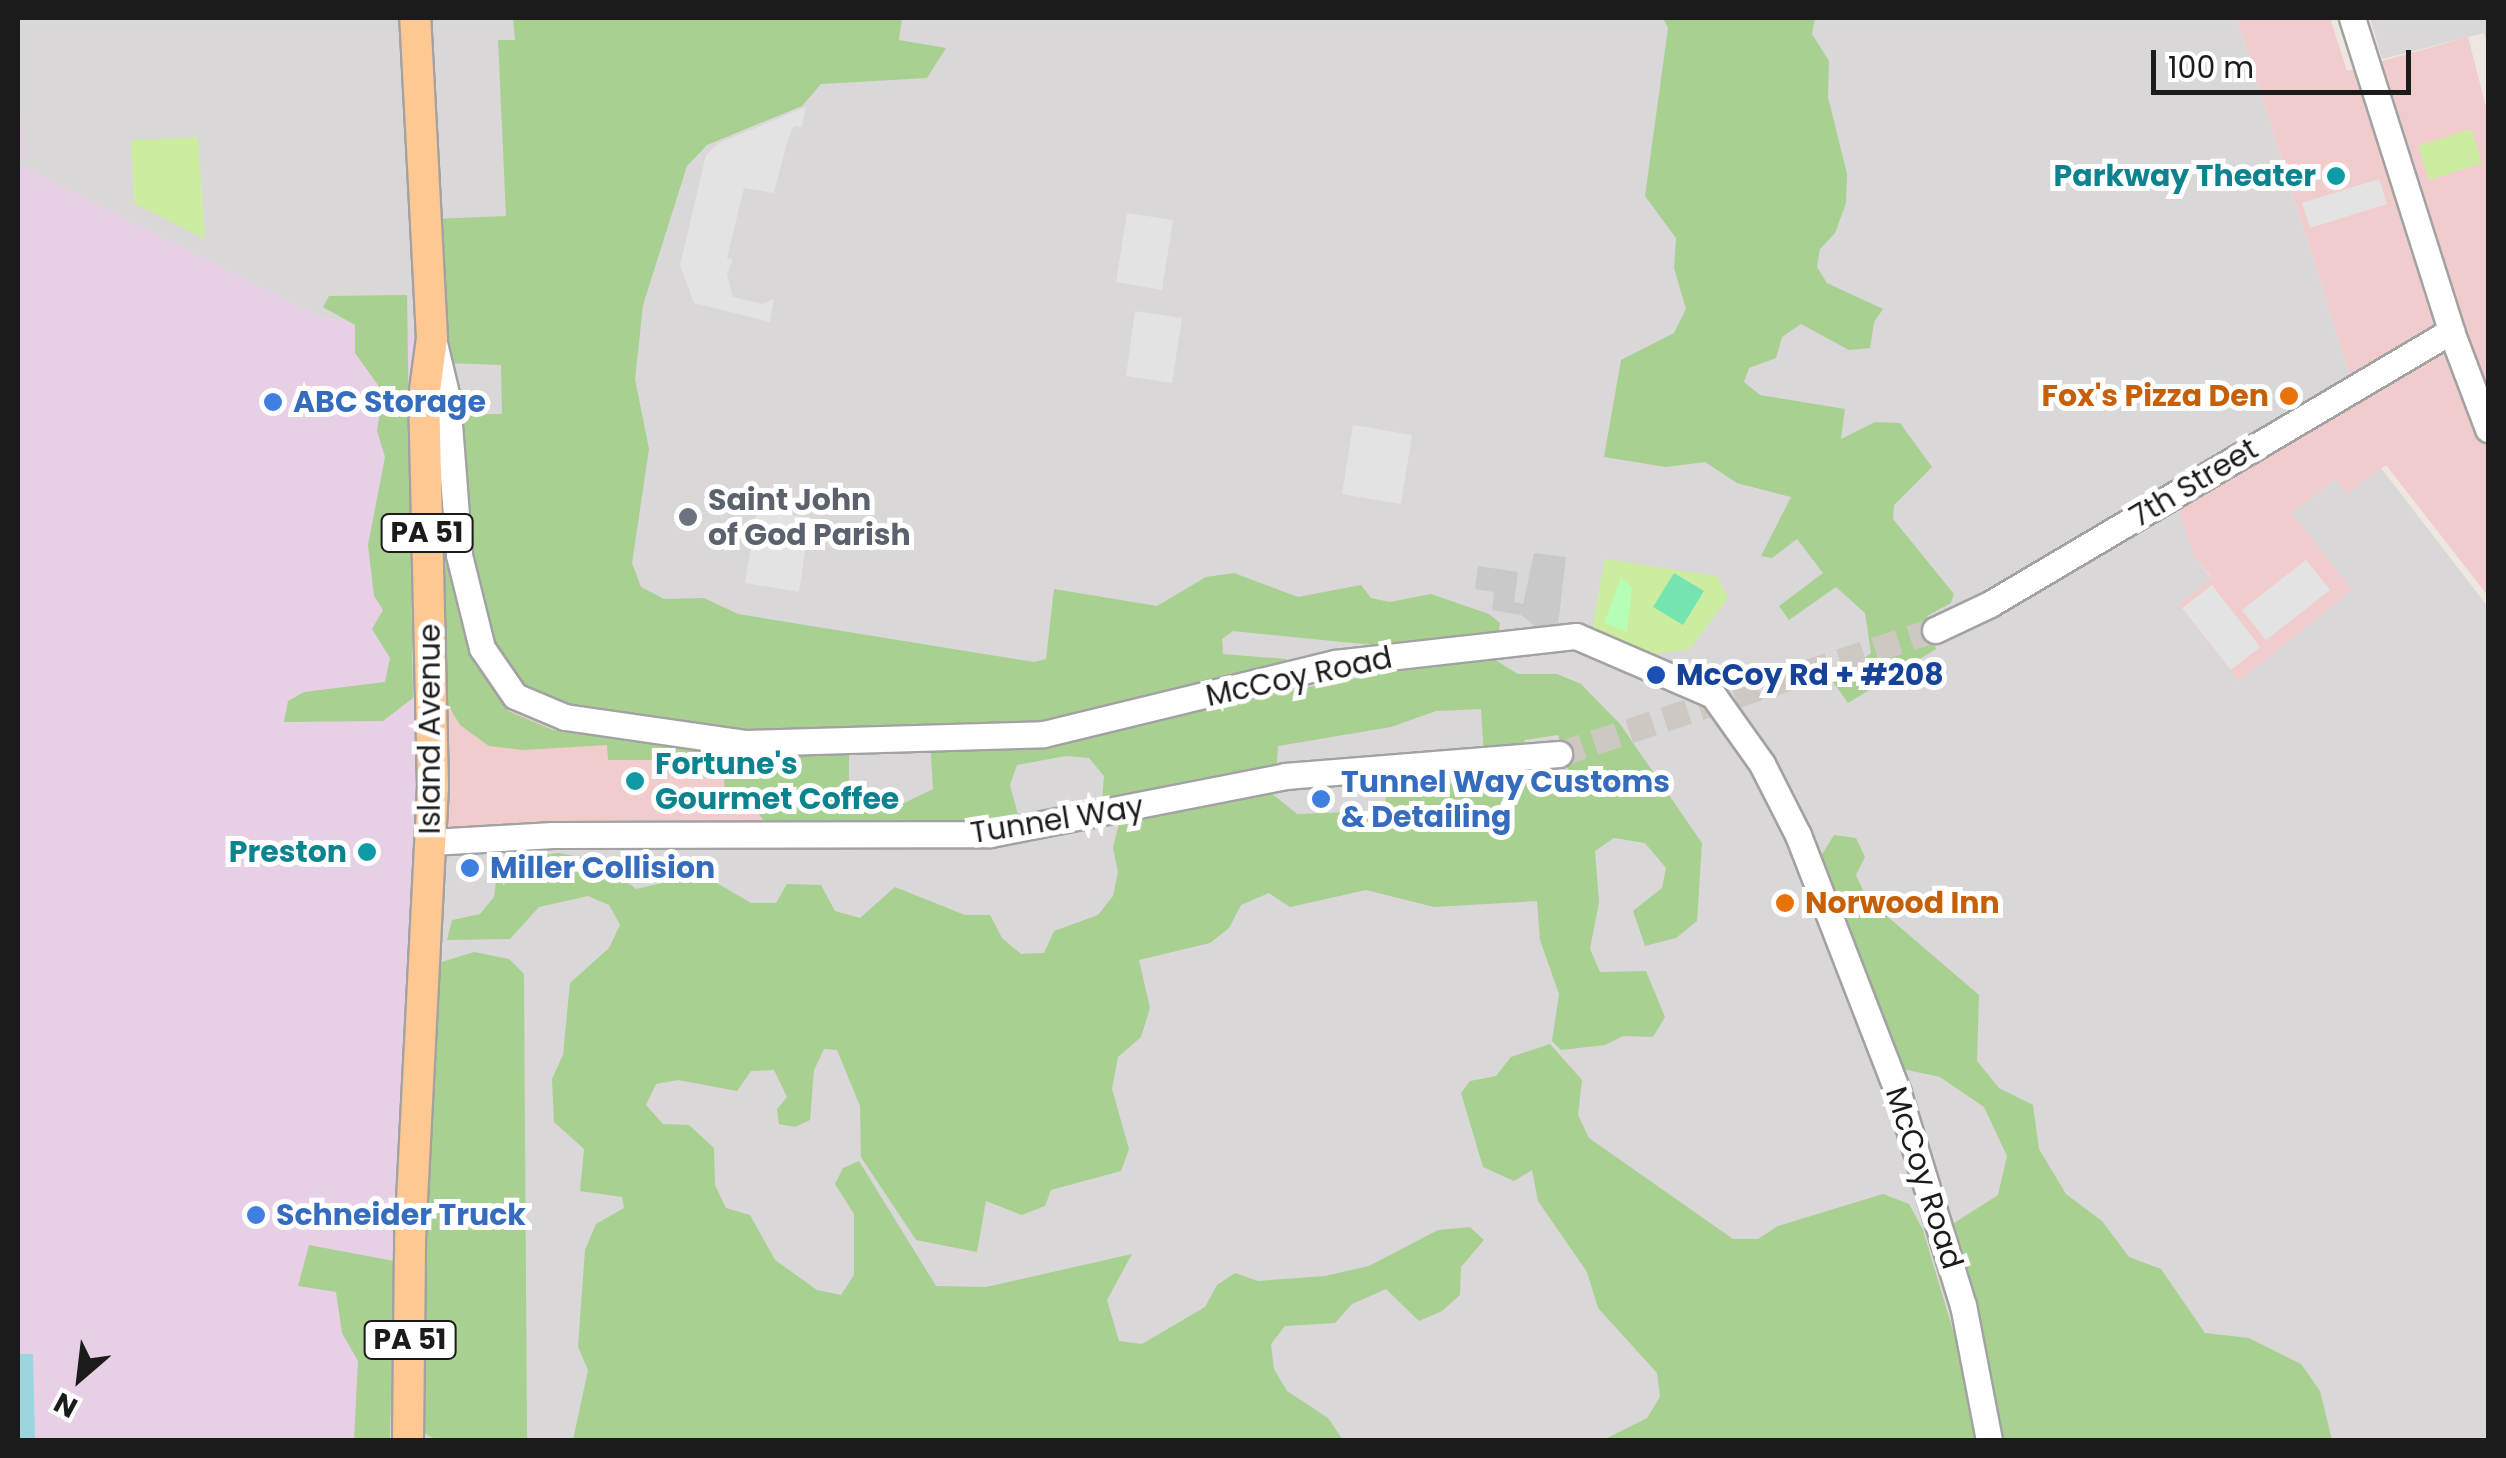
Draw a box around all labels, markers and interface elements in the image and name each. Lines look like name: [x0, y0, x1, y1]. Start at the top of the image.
scale bar: [2156, 30, 2416, 92]
text: 100 m: [2168, 46, 2254, 89]
place label: Parkway Theater: [2054, 158, 2316, 194]
marker: Parkway Theater: [2325, 165, 2347, 187]
place label: Fox's Pizza Den: [2042, 378, 2269, 414]
place label: ABC Storage: [293, 384, 486, 420]
marker: Fox's Pizza Den: [2278, 385, 2300, 407]
marker: ABC Storage: [262, 391, 284, 413]
street label: 7th Street: [2124, 431, 2264, 535]
place label: Saint John of God Parish: [708, 482, 911, 552]
marker: Saint John of God Parish: [677, 506, 699, 528]
road number: PA 51: [380, 510, 474, 556]
street label: Island Avenue: [412, 624, 448, 834]
street label: McCoy Road: [1203, 640, 1395, 714]
place label: McCoy Rd + #208: [1676, 657, 1944, 693]
marker: McCoy Rd + #208: [1645, 664, 1667, 686]
place label: Fortune's Gourmet Coffee: [655, 746, 899, 816]
place label: Tunnel Way Customs & Detailing: [1341, 764, 1670, 834]
marker: Fortune's Gourmet Coffee: [624, 770, 646, 792]
marker: Tunnel Way Customs & Detailing: [1310, 788, 1332, 810]
street label: Tunnel Way: [968, 789, 1146, 851]
place label: Preston: [229, 834, 347, 870]
marker: Preston: [356, 841, 378, 863]
place label: Miller Collision: [490, 850, 715, 886]
marker: Miller Collision: [459, 857, 481, 879]
place label: Norwood Inn: [1805, 885, 2000, 921]
marker: Norwood Inn: [1774, 892, 1796, 914]
street label: McCoy Road: [1878, 1082, 1970, 1274]
place label: Schneider Truck: [276, 1197, 526, 1233]
marker: Schneider Truck: [245, 1204, 267, 1226]
road number: PA 51: [362, 1317, 458, 1363]
north arrow: [30, 1328, 130, 1428]
text: N: [47, 1383, 84, 1427]

